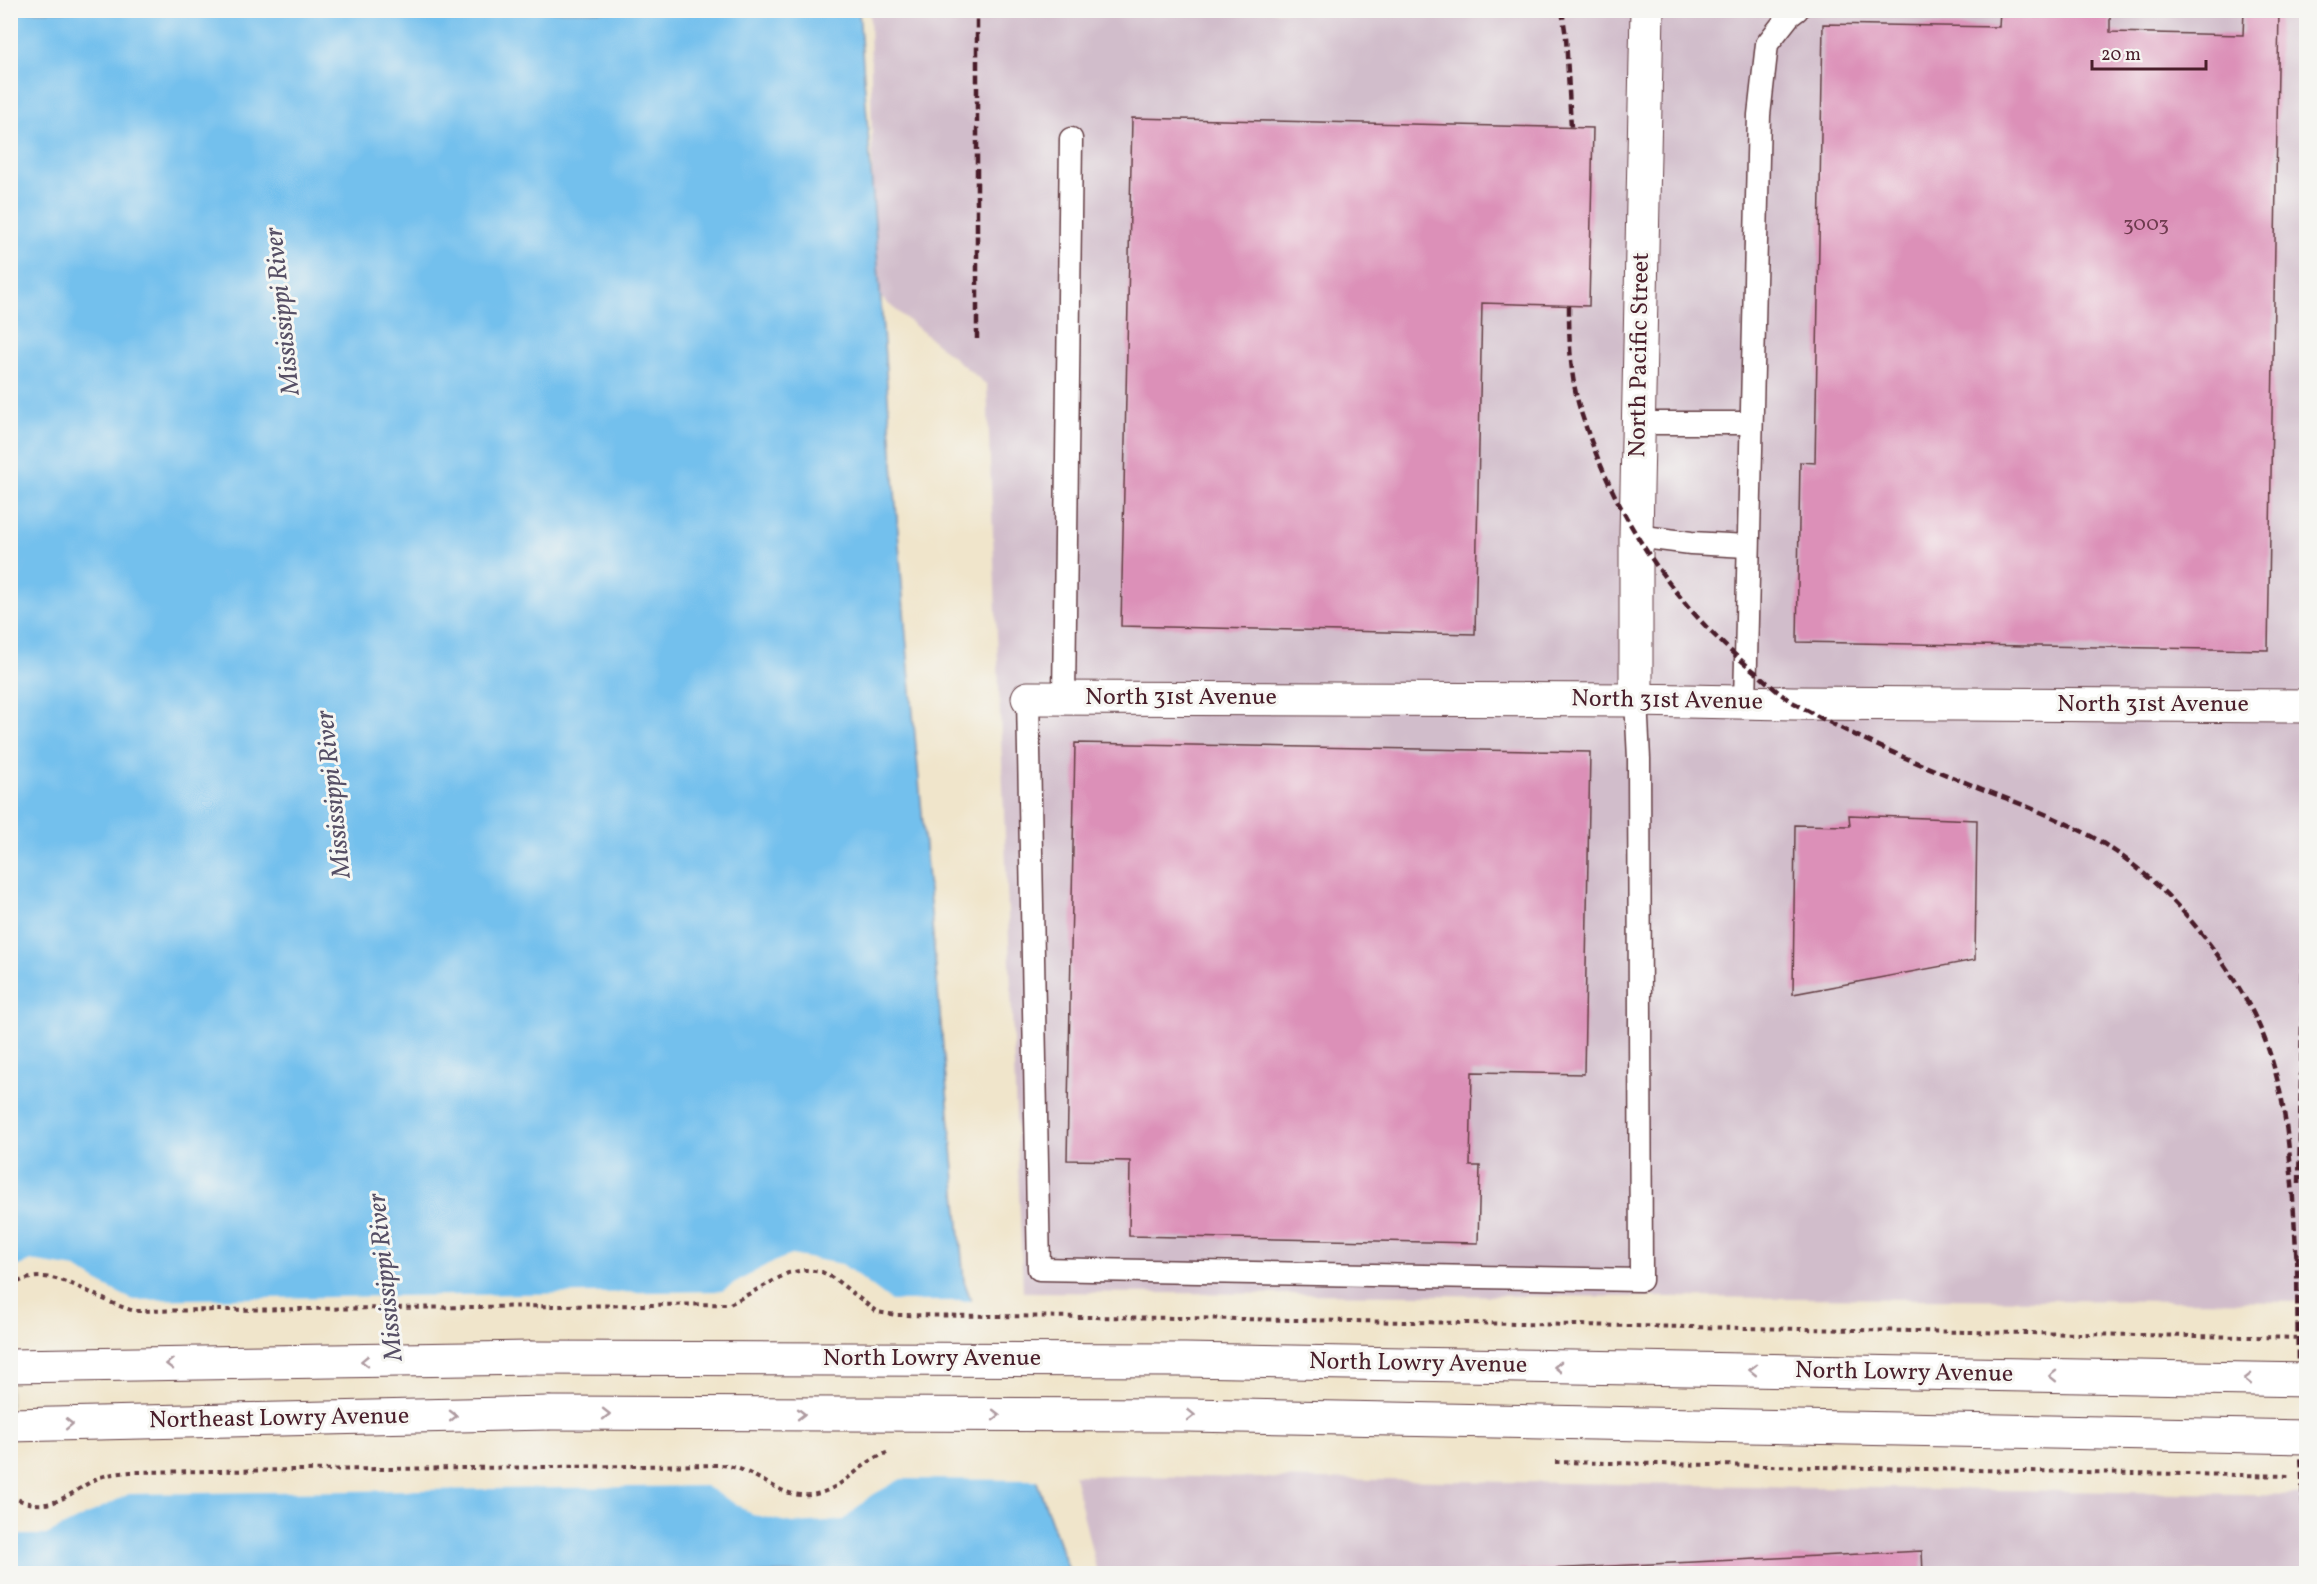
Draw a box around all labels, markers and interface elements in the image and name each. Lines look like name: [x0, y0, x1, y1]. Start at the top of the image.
scale bar: [2092, 33, 2206, 71]
text: 20 m: [2101, 43, 2141, 68]
house number: 3003: [2123, 210, 2169, 239]
water label: Mississippi River: [256, 225, 310, 398]
street label: North Pacific Street: [1621, 252, 1659, 458]
street label: North 31st Avenue: [1085, 681, 1277, 715]
street label: North 31st Avenue: [1571, 682, 1763, 720]
street label: North 31st Avenue: [2057, 688, 2249, 722]
water label: Mississippi River: [307, 708, 361, 881]
water label: Mississippi River: [359, 1191, 413, 1364]
street label: North Lowry Avenue: [823, 1342, 1041, 1376]
street label: North Lowry Avenue: [1309, 1345, 1527, 1383]
street label: North Lowry Avenue: [1795, 1354, 2013, 1392]
one-way arrow: [361, 1355, 370, 1367]
one-way arrow: [166, 1358, 175, 1370]
one-way arrow: [1554, 1361, 1563, 1373]
one-way arrow: [1749, 1364, 1758, 1377]
one-way arrow: [2049, 1370, 2058, 1382]
one-way arrow: [2244, 1373, 2253, 1386]
street label: Northeast Lowry Avenue: [149, 1400, 409, 1438]
one-way arrow: [602, 1408, 611, 1420]
one-way arrow: [797, 1408, 806, 1420]
one-way arrow: [448, 1409, 457, 1422]
one-way arrow: [992, 1409, 1001, 1421]
one-way arrow: [1187, 1409, 1196, 1421]
one-way arrow: [64, 1418, 73, 1430]

